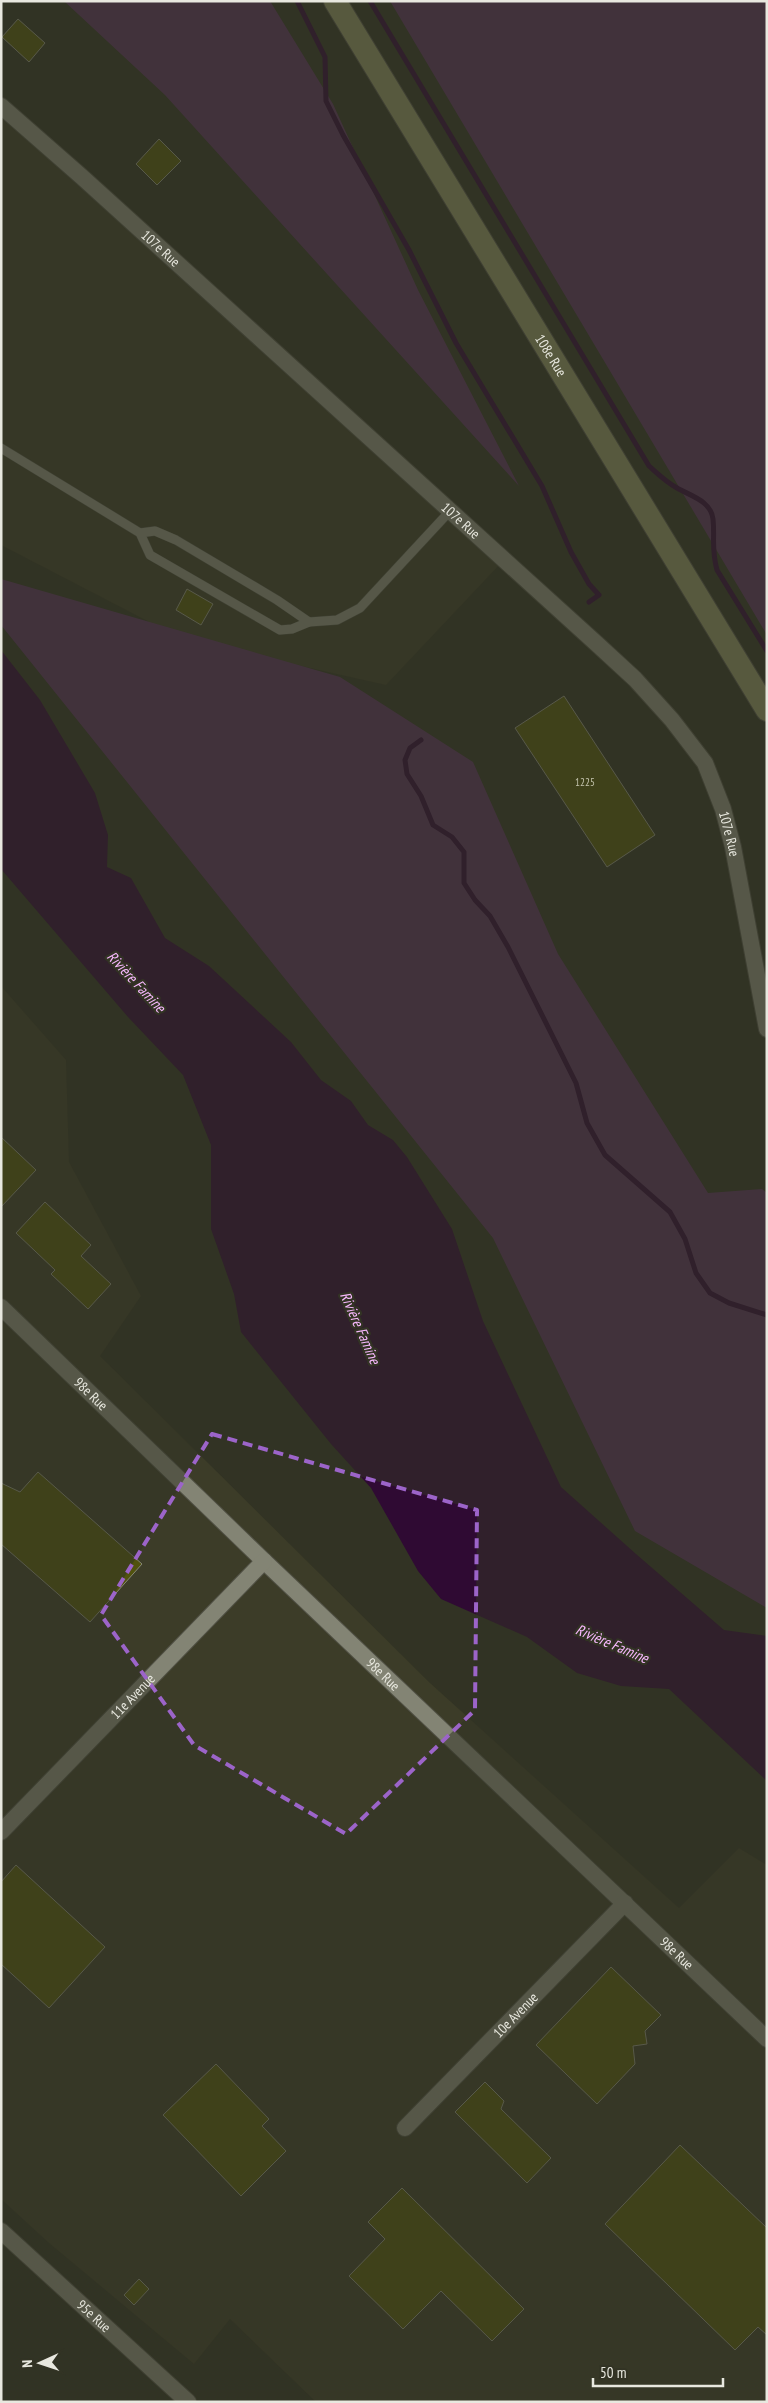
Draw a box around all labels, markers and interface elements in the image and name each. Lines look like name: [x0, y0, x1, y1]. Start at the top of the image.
street label: 107e Rue: [138, 226, 184, 271]
street label: 108e Rue: [531, 331, 571, 380]
street label: 107e Rue: [438, 498, 484, 543]
house number: 1225: [575, 775, 595, 789]
street label: 107e Rue: [715, 809, 744, 858]
water label: Rivière Famine: [103, 947, 170, 1017]
water label: Rivière Famine: [336, 1289, 385, 1368]
street label: 98e Rue: [70, 1373, 112, 1414]
water label: Rivière Famine: [573, 1620, 652, 1668]
street label: 98e Rue: [362, 1654, 404, 1695]
street label: 11e Avenue: [106, 1670, 159, 1723]
street label: 98e Rue: [656, 1933, 698, 1974]
street label: 10e Avenue: [489, 1988, 542, 2042]
street label: 95e Rue: [73, 2296, 115, 2336]
north arrow: [15, 2338, 65, 2388]
scale bar: [593, 2356, 723, 2388]
text: N: [18, 2359, 36, 2368]
text: 50 m: [600, 2363, 626, 2382]

